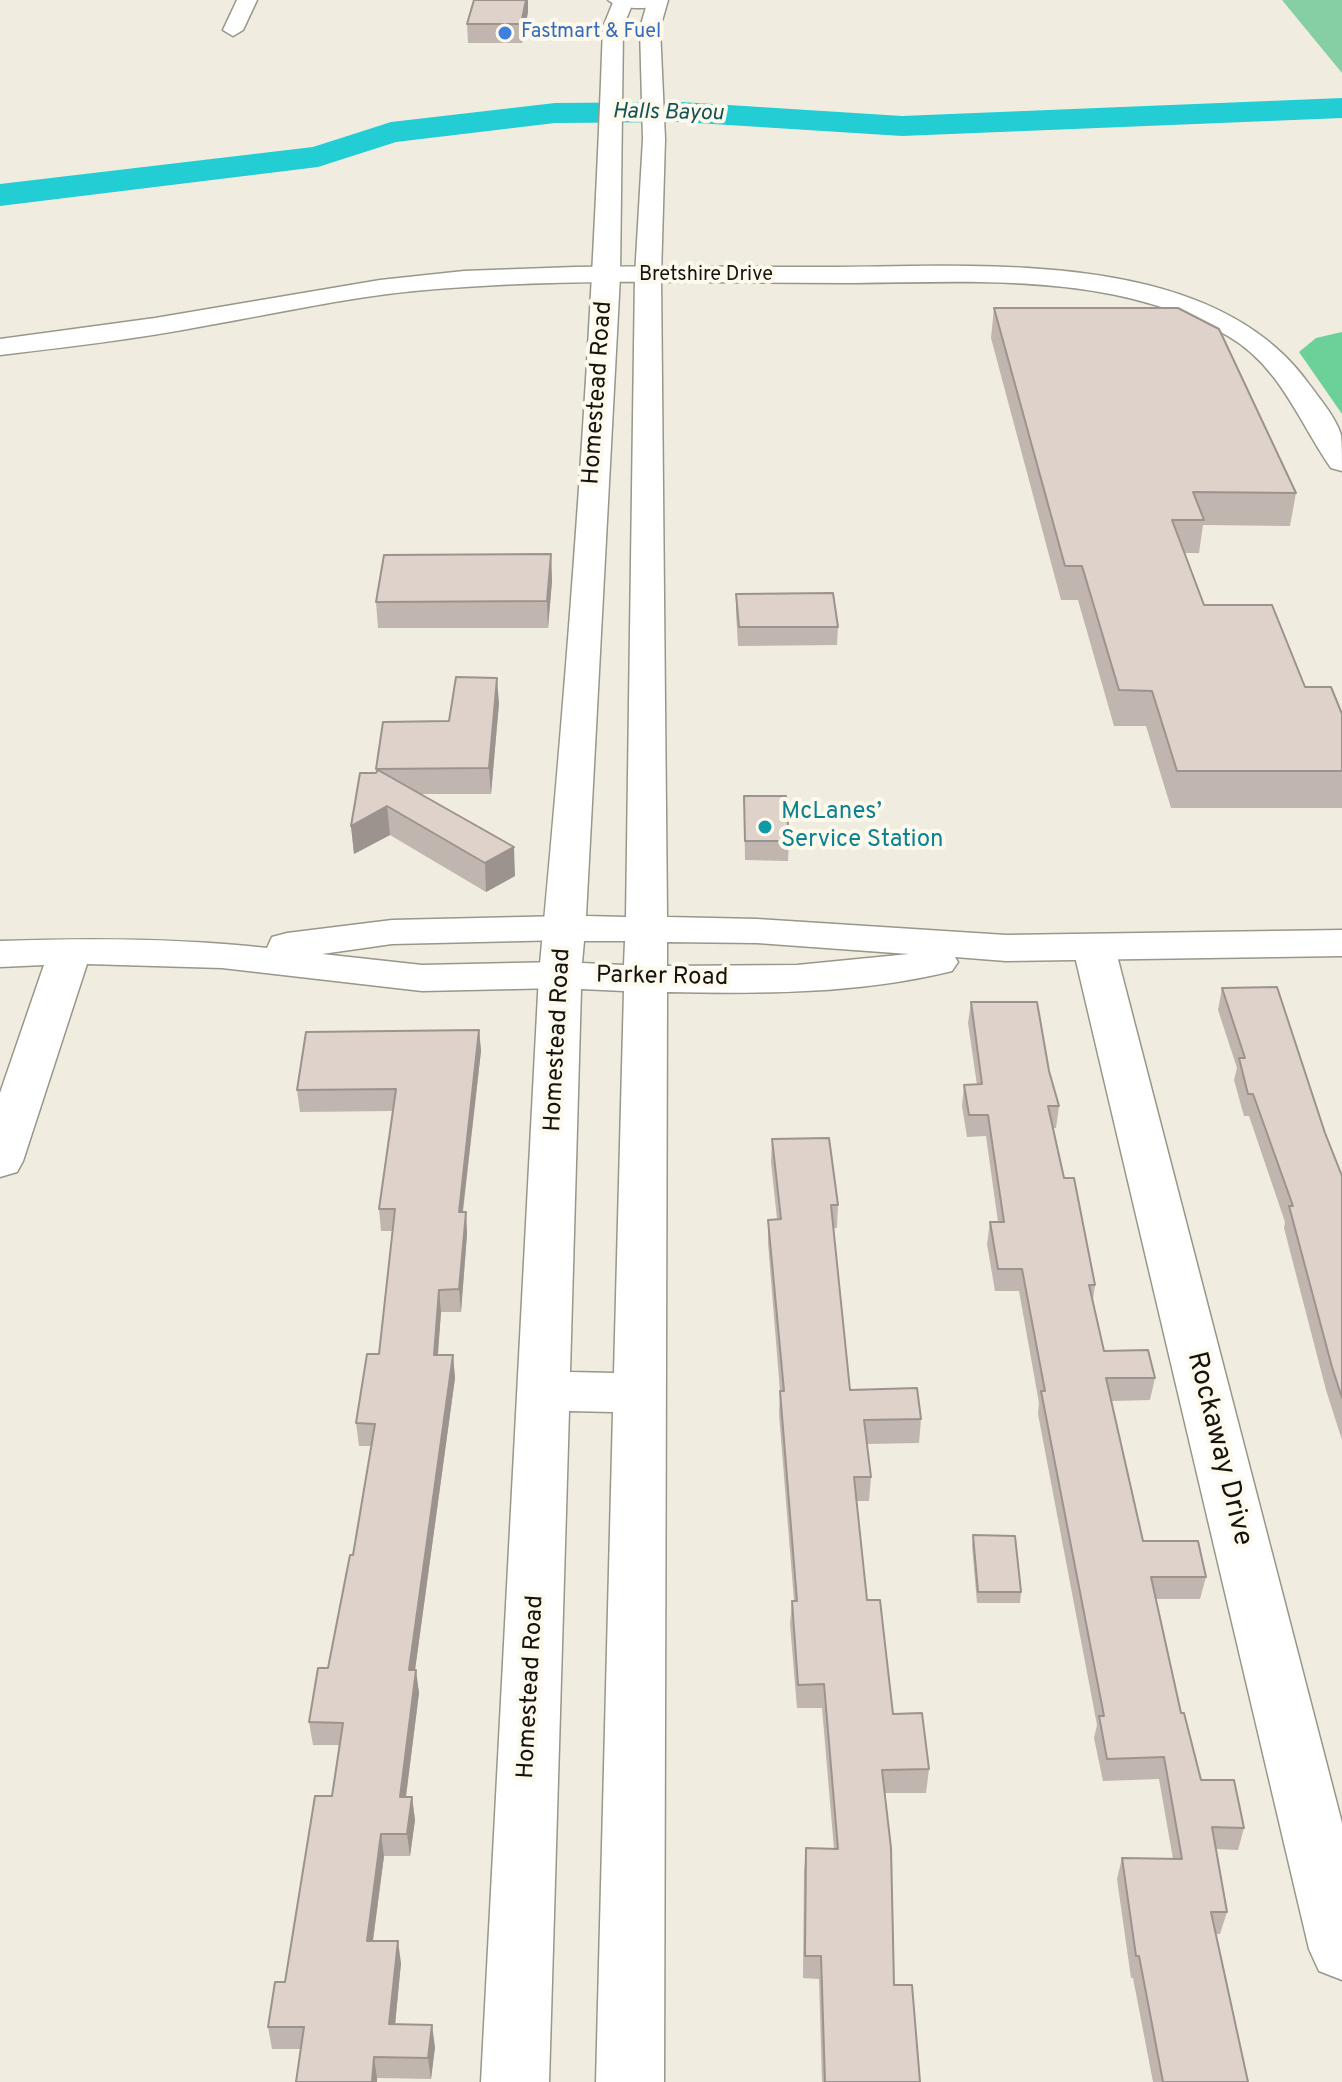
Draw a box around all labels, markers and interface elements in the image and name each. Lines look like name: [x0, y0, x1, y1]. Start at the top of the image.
place label: Fastmart & Fuel: [521, 21, 661, 45]
marker: Fastmart & Fuel: [496, 24, 514, 42]
water label: Halls Bayou: [612, 100, 724, 128]
street label: Bretshire Drive: [639, 264, 773, 288]
street label: Homestead Road: [578, 300, 620, 486]
place label: McLanes’ Service Station: [781, 799, 943, 855]
marker: McLanes’ Service Station: [756, 818, 774, 836]
street label: Homestead Road: [540, 947, 578, 1133]
street label: Parker Road: [596, 962, 728, 994]
street label: Rockaway Drive: [1178, 1349, 1258, 1549]
street label: Homestead Road: [513, 1594, 551, 1780]

